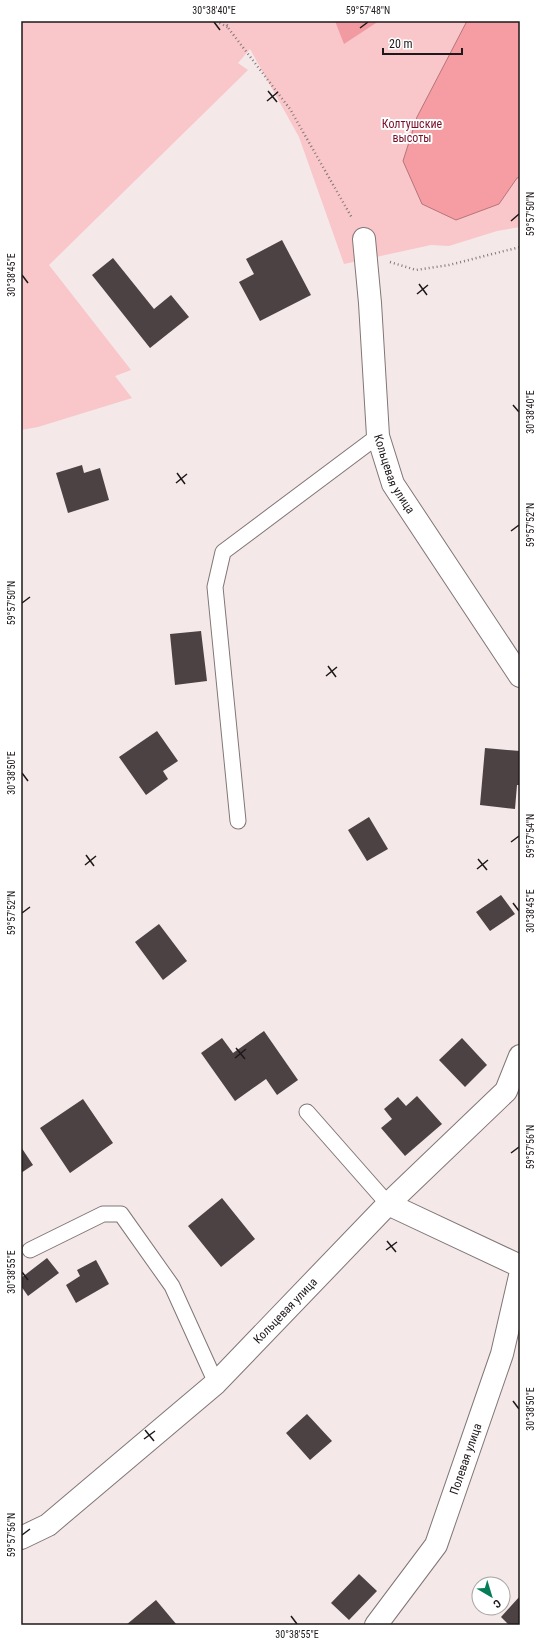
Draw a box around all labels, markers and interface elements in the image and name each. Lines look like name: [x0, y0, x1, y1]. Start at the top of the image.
text: 30°38'40"E: [192, 5, 236, 16]
text: 59°57'48"N: [346, 5, 390, 16]
scale bar: [383, 30, 462, 56]
text: 20 m: [389, 37, 413, 51]
park label: Колтушские высоты: [382, 117, 443, 145]
text: 59°57'50"N: [525, 192, 536, 236]
text: 30°38'45"E: [6, 253, 17, 297]
text: 30°38'40"E: [525, 390, 536, 434]
street label: Кольцевая улица: [371, 433, 418, 516]
text: 59°57'52"N: [525, 503, 536, 547]
text: 59°57'50"N: [6, 581, 17, 625]
text: 30°38'50"E: [6, 751, 17, 795]
text: 59°57'54"N: [525, 814, 536, 858]
text: 30°38'45"E: [525, 889, 536, 933]
text: 59°57'52"N: [6, 891, 17, 935]
text: 59°57'56"N: [525, 1125, 536, 1169]
text: 30°38'55"E: [6, 1250, 17, 1294]
street label: Кольцевая улица: [251, 1275, 320, 1347]
text: 30°38'50"E: [525, 1387, 536, 1431]
street label: Полевая улица: [447, 1421, 485, 1497]
text: 59°57'56"N: [6, 1513, 17, 1557]
north arrow: [471, 1576, 511, 1616]
text: С: [490, 1596, 503, 1611]
text: 30°38'55"E: [275, 1629, 319, 1640]

